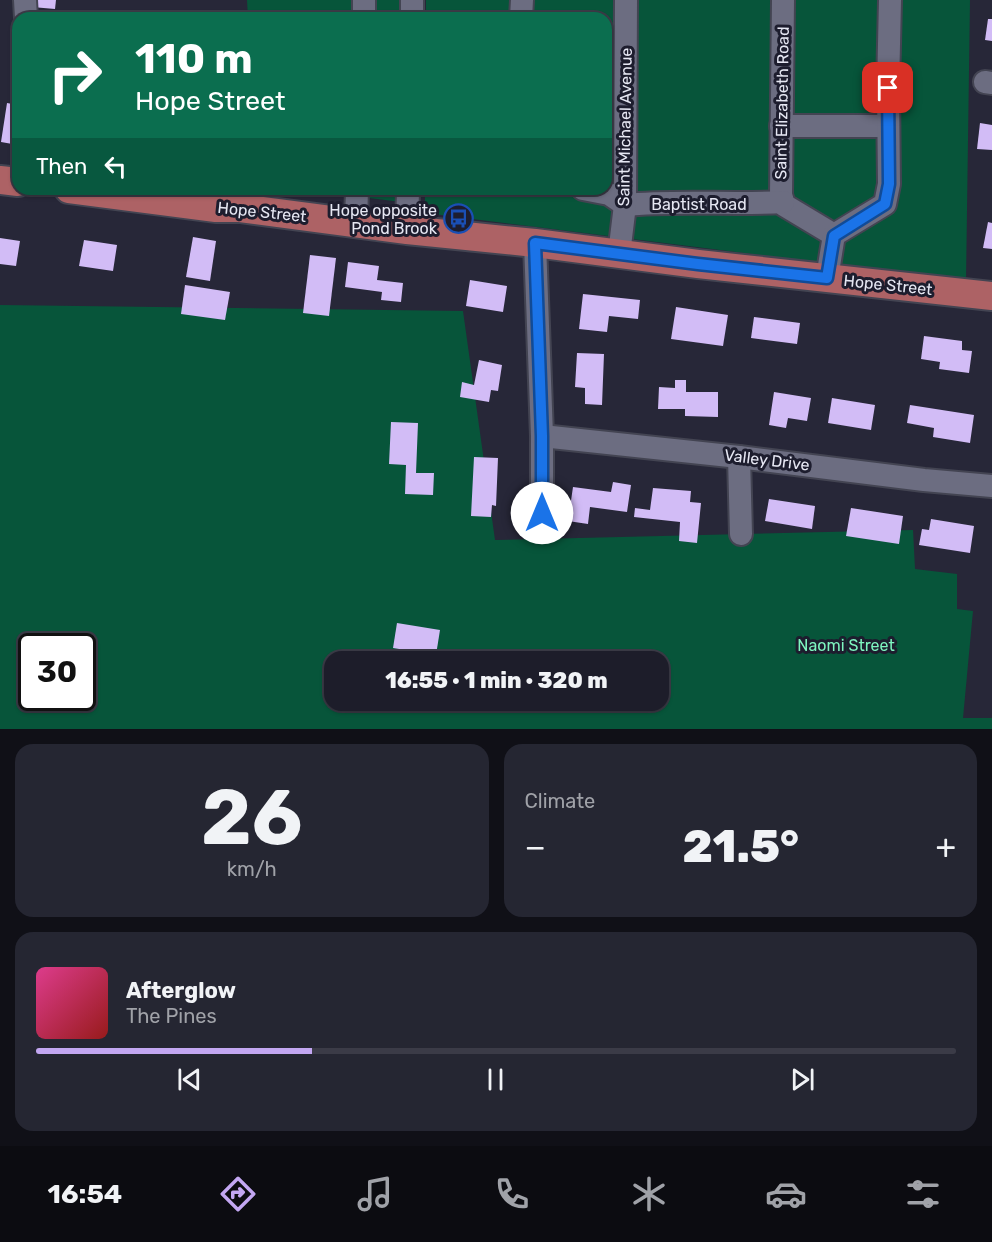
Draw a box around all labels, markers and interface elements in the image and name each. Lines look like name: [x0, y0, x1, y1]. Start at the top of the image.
street label: Saint Elizabeth Road: [771, 26, 793, 180]
text: 110 m: [135, 34, 253, 84]
icon: right: [36, 36, 114, 114]
street label: Saint Michael Avenue: [614, 47, 636, 207]
pin: [862, 62, 913, 113]
icon: arrive: [871, 71, 904, 104]
text: Hope Street: [135, 85, 286, 117]
icon: left: [99, 150, 132, 183]
text: Then: [36, 153, 87, 180]
street label: Baptist Road: [651, 195, 747, 214]
street label: Hope Street: [217, 198, 307, 226]
place label: Hope opposite Pond Brook: [329, 201, 438, 238]
bus stop icon: Hope opposite Pond Brook: [442, 203, 474, 235]
street label: Hope Street: [843, 271, 933, 299]
street label: Valley Drive: [723, 445, 811, 475]
position arrow: [510, 481, 574, 545]
speed limit sign: 30: [18, 633, 96, 711]
park label: Naomi Street: [797, 636, 895, 655]
text: 16:55 · 1 min · 320 m: [385, 667, 608, 694]
text: 26: [201, 771, 302, 864]
text: Climate: [525, 789, 595, 813]
text: 21.5°: [682, 820, 799, 873]
text: −: [525, 827, 546, 866]
text: +: [935, 827, 956, 866]
text: km/h: [227, 857, 277, 881]
text: Afterglow: [126, 977, 236, 1004]
text: The Pines: [126, 1004, 217, 1028]
icon: previous: [173, 1063, 206, 1096]
icon: pause: [479, 1063, 512, 1096]
icon: next: [786, 1063, 819, 1096]
icon: directions: [217, 1173, 259, 1215]
icon: music: [354, 1173, 396, 1215]
icon: phone: [491, 1173, 533, 1215]
icon: climate: [628, 1173, 670, 1215]
icon: car: [765, 1173, 807, 1215]
icon: filters: [902, 1173, 944, 1215]
text: 16:54: [48, 1178, 122, 1210]

